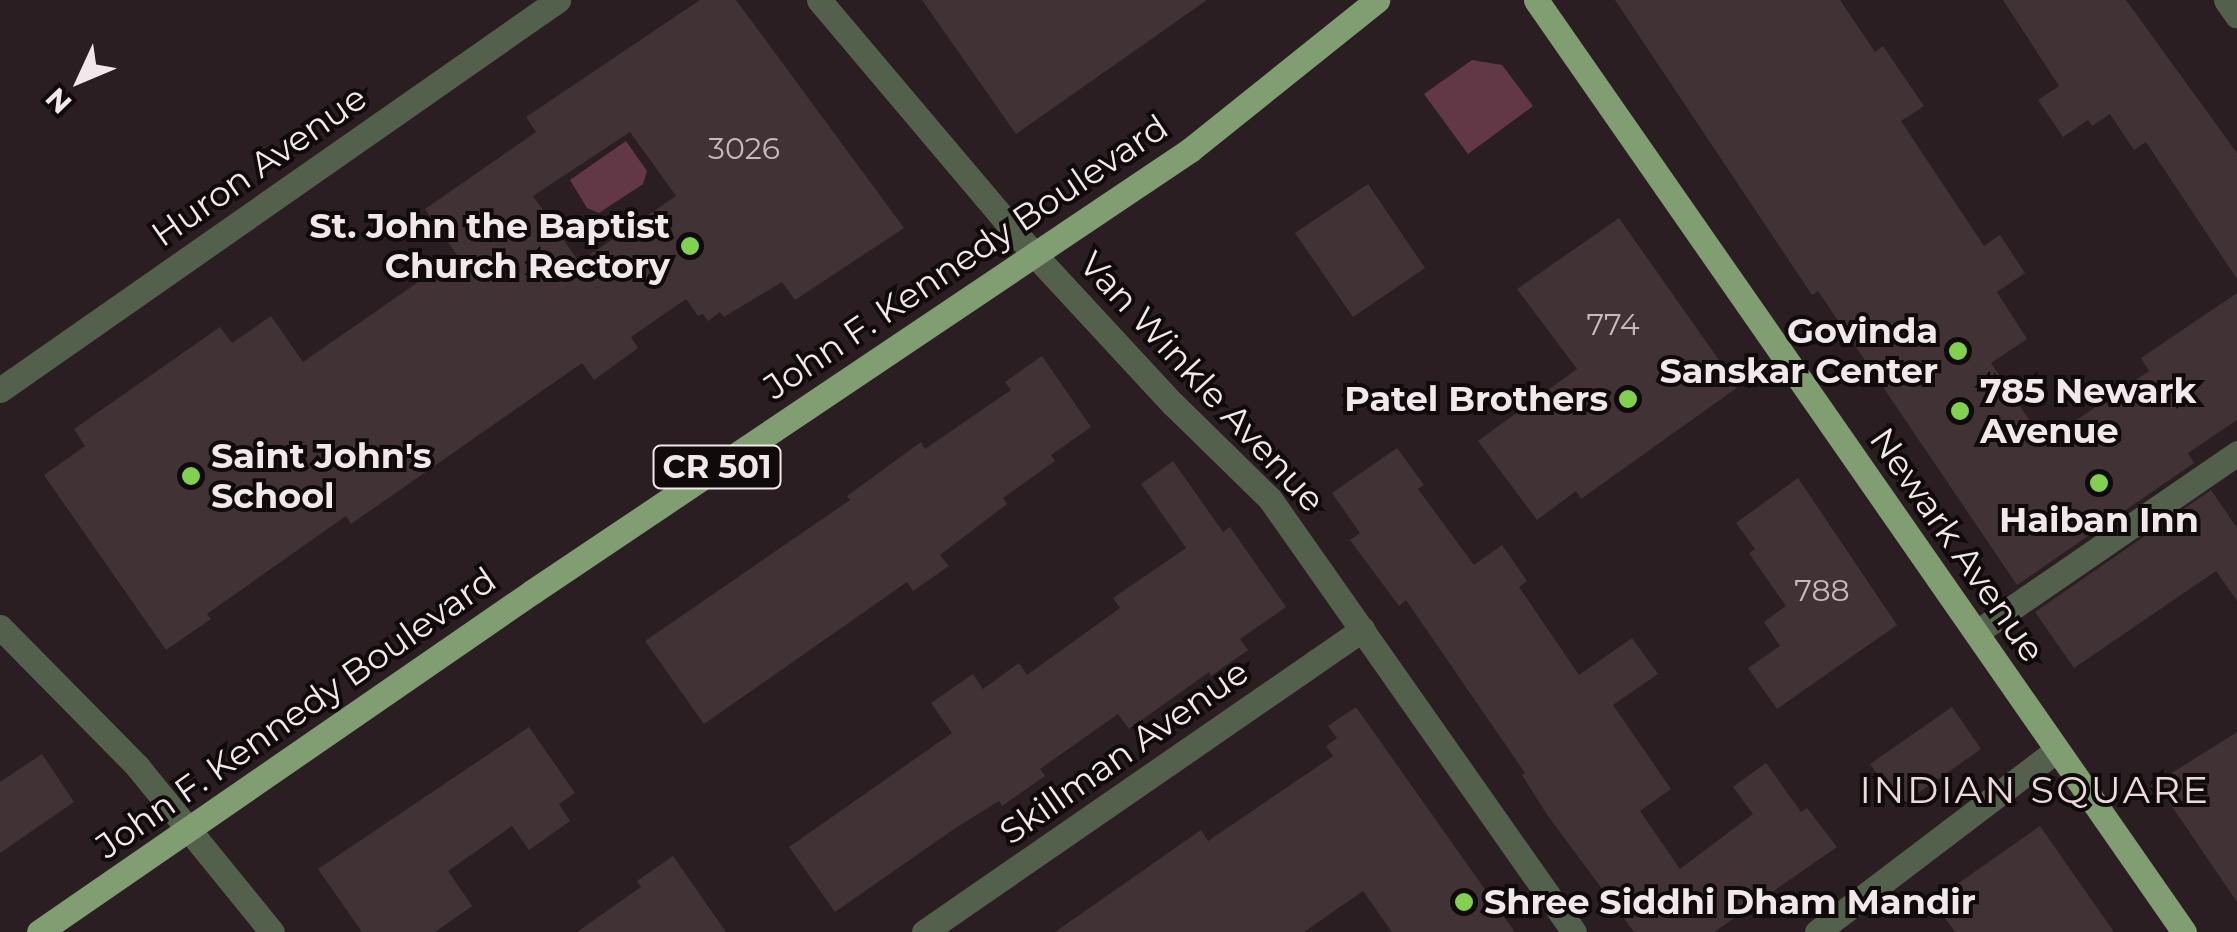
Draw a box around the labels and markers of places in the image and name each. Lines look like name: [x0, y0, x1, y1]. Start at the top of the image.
place label: St. John the Baptist Church Rectory: [309, 205, 670, 287]
marker: St. John the Baptist Church Rectory: [679, 235, 701, 257]
place label: Govinda Sanskar Center: [1659, 310, 1938, 392]
marker: Govinda Sanskar Center: [1947, 340, 1969, 362]
place label: 785 Newark Avenue: [1980, 370, 2196, 452]
place label: Patel Brothers: [1344, 378, 1608, 420]
marker: Patel Brothers: [1617, 388, 1639, 410]
marker: 785 Newark Avenue: [1949, 400, 1971, 422]
place label: Saint John's School: [211, 435, 432, 517]
marker: Saint John's School: [180, 465, 202, 487]
marker: Haiban Inn: [2088, 472, 2110, 494]
place label: Haiban Inn: [1999, 499, 2199, 541]
place label: Shree Siddhi Dham Mandir: [1484, 881, 1976, 923]
marker: Shree Siddhi Dham Mandir: [1453, 891, 1475, 913]

